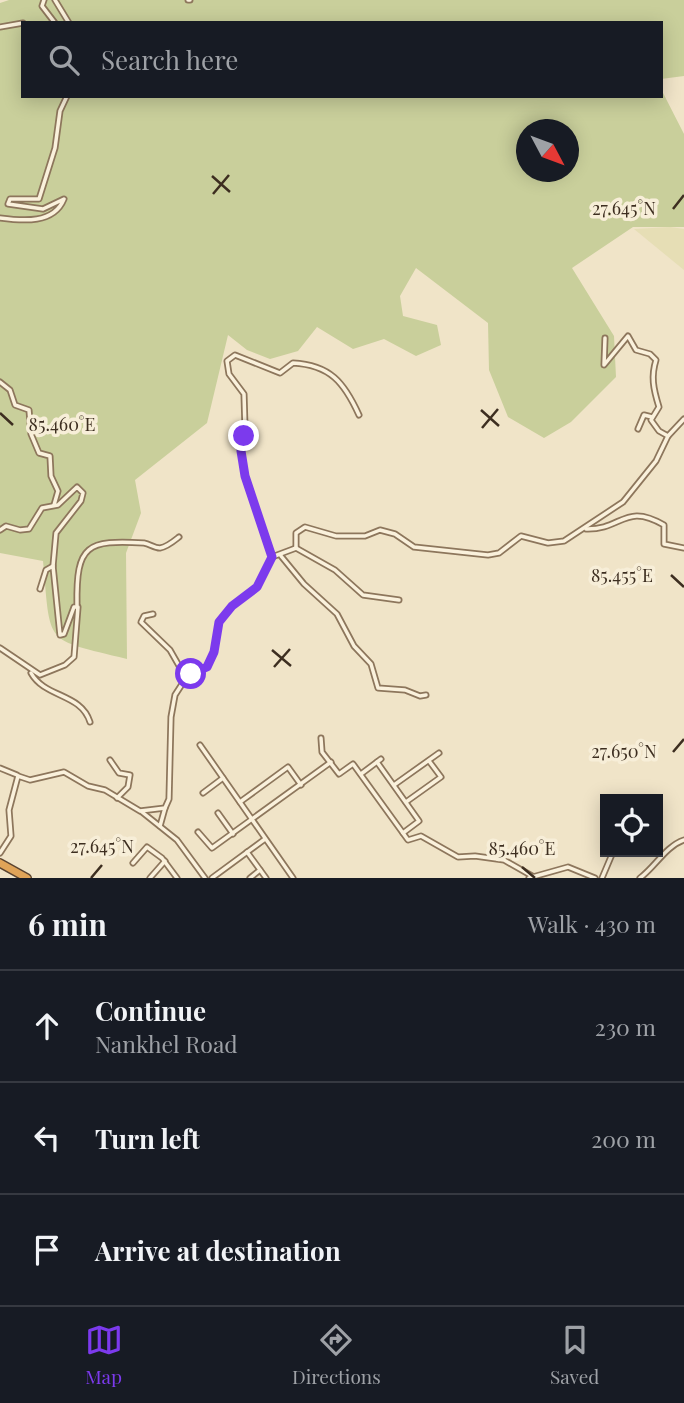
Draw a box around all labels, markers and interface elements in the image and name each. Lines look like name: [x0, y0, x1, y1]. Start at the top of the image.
search box: [21, 21, 663, 98]
icon: search: [45, 41, 83, 79]
text: Search here: [101, 42, 238, 77]
north arrow: [516, 119, 579, 182]
text: 27.645°N: [592, 196, 656, 220]
text: 85.460°E: [29, 412, 95, 436]
route end: [228, 420, 259, 451]
text: 85.455°E: [591, 563, 653, 587]
route start: [175, 658, 206, 689]
text: 27.650°N: [591, 739, 657, 763]
map controls: [600, 794, 663, 857]
button: locate: [600, 794, 663, 857]
text: 27.645°N: [70, 834, 134, 858]
text: 85.460°E: [489, 836, 555, 860]
text: 6 min: [28, 904, 107, 944]
text: Walk · 430 m: [528, 908, 656, 939]
text: Continue: [95, 993, 206, 1028]
icon: ahead: [28, 1007, 66, 1045]
text: 230 m: [595, 1011, 656, 1042]
text: Nankhel Road: [95, 1028, 238, 1059]
icon: left: [28, 1119, 66, 1157]
text: Turn left: [95, 1121, 200, 1156]
text: 200 m: [591, 1123, 656, 1154]
icon: arrive: [28, 1231, 66, 1269]
text: Arrive at destination: [95, 1233, 341, 1268]
tab: Map: [85, 1321, 123, 1389]
tab: Directions: [292, 1321, 381, 1389]
tab: Saved: [550, 1321, 599, 1389]

